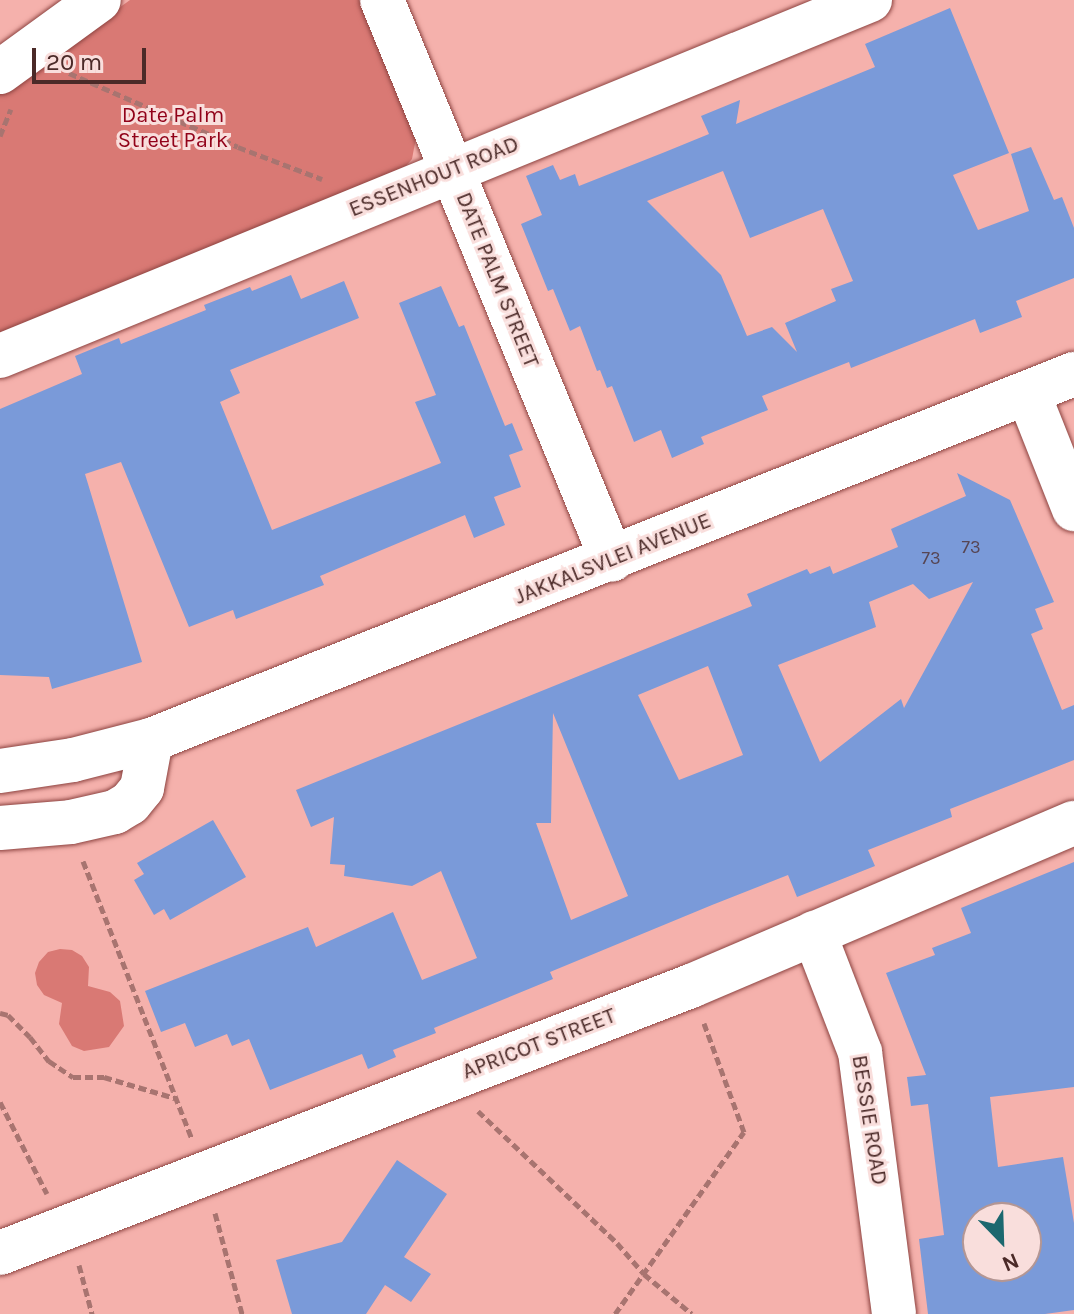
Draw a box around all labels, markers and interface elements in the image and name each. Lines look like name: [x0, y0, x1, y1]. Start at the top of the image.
scale bar: [36, 32, 150, 82]
text: 20 m: [46, 48, 102, 76]
park label: Date Palm Street Park: [118, 102, 228, 154]
street label: ESSENHOUT ROAD: [345, 131, 523, 223]
street label: DATE PALM STREET: [450, 189, 544, 371]
street label: JAKKALSVLEI AVENUE: [511, 508, 715, 610]
house number: 73: [961, 536, 981, 558]
house number: 73: [921, 547, 941, 569]
street label: APRICOT STREET: [459, 1003, 619, 1085]
street label: BESSIE ROAD: [846, 1053, 892, 1187]
north arrow: [962, 1202, 1042, 1282]
text: N: [998, 1247, 1023, 1277]

